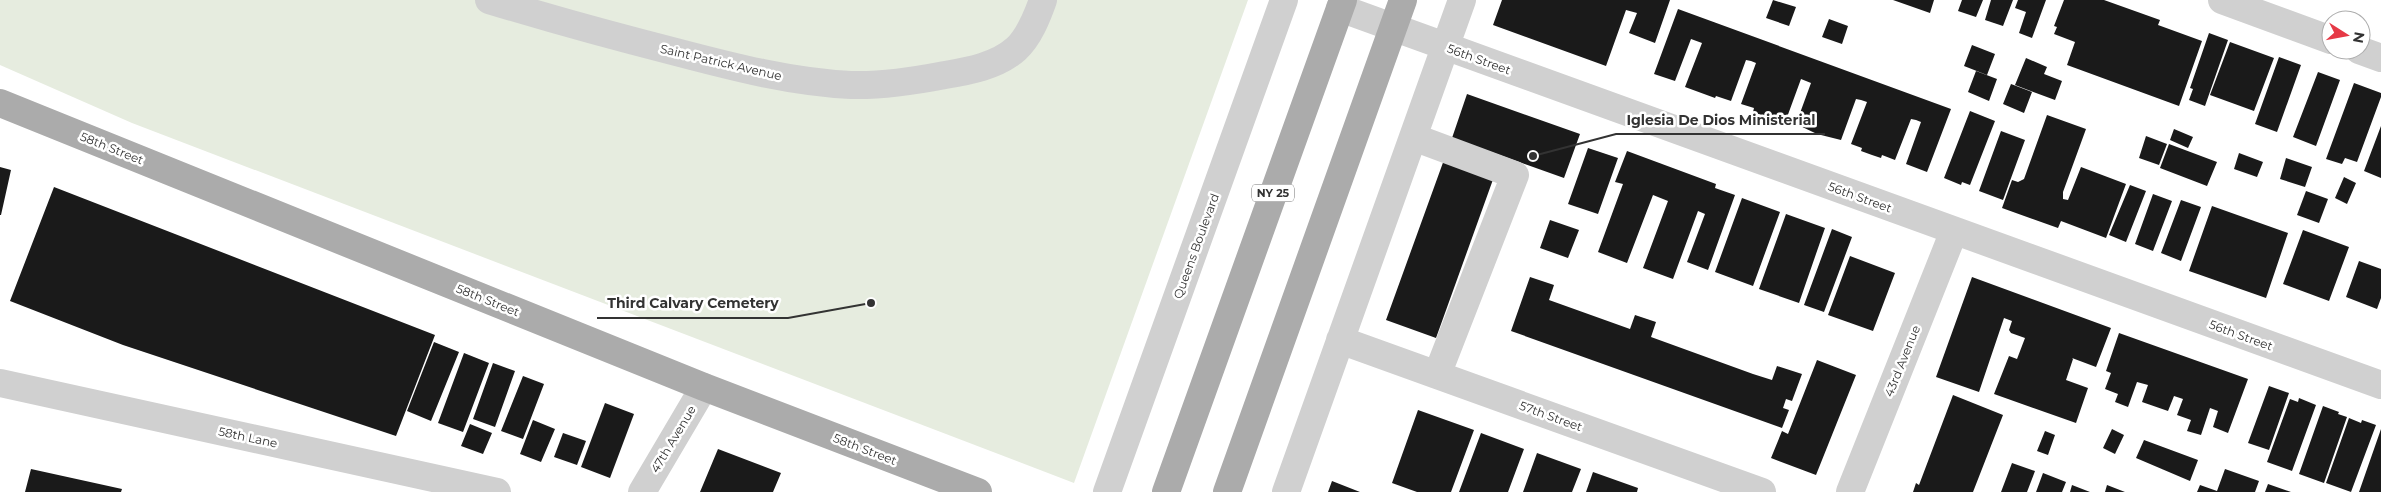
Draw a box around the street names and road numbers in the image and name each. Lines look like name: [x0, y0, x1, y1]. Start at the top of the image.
street label: Saint Patrick Avenue: [659, 41, 783, 83]
street label: 56th Street: [1445, 41, 1513, 77]
street label: 58th Street: [78, 129, 146, 168]
street label: 56th Street: [1826, 179, 1894, 215]
road number: NY 25: [1252, 184, 1294, 202]
street label: Queens Boulevard: [1170, 191, 1222, 301]
street label: 58th Street: [454, 281, 522, 320]
street label: 56th Street: [2207, 317, 2275, 353]
street label: 43rd Avenue: [1881, 323, 1923, 399]
street label: 57th Street: [1517, 398, 1585, 434]
street label: 47th Avenue: [647, 403, 699, 475]
street label: 58th Lane: [217, 423, 279, 451]
street label: 58th Street: [831, 430, 899, 468]

